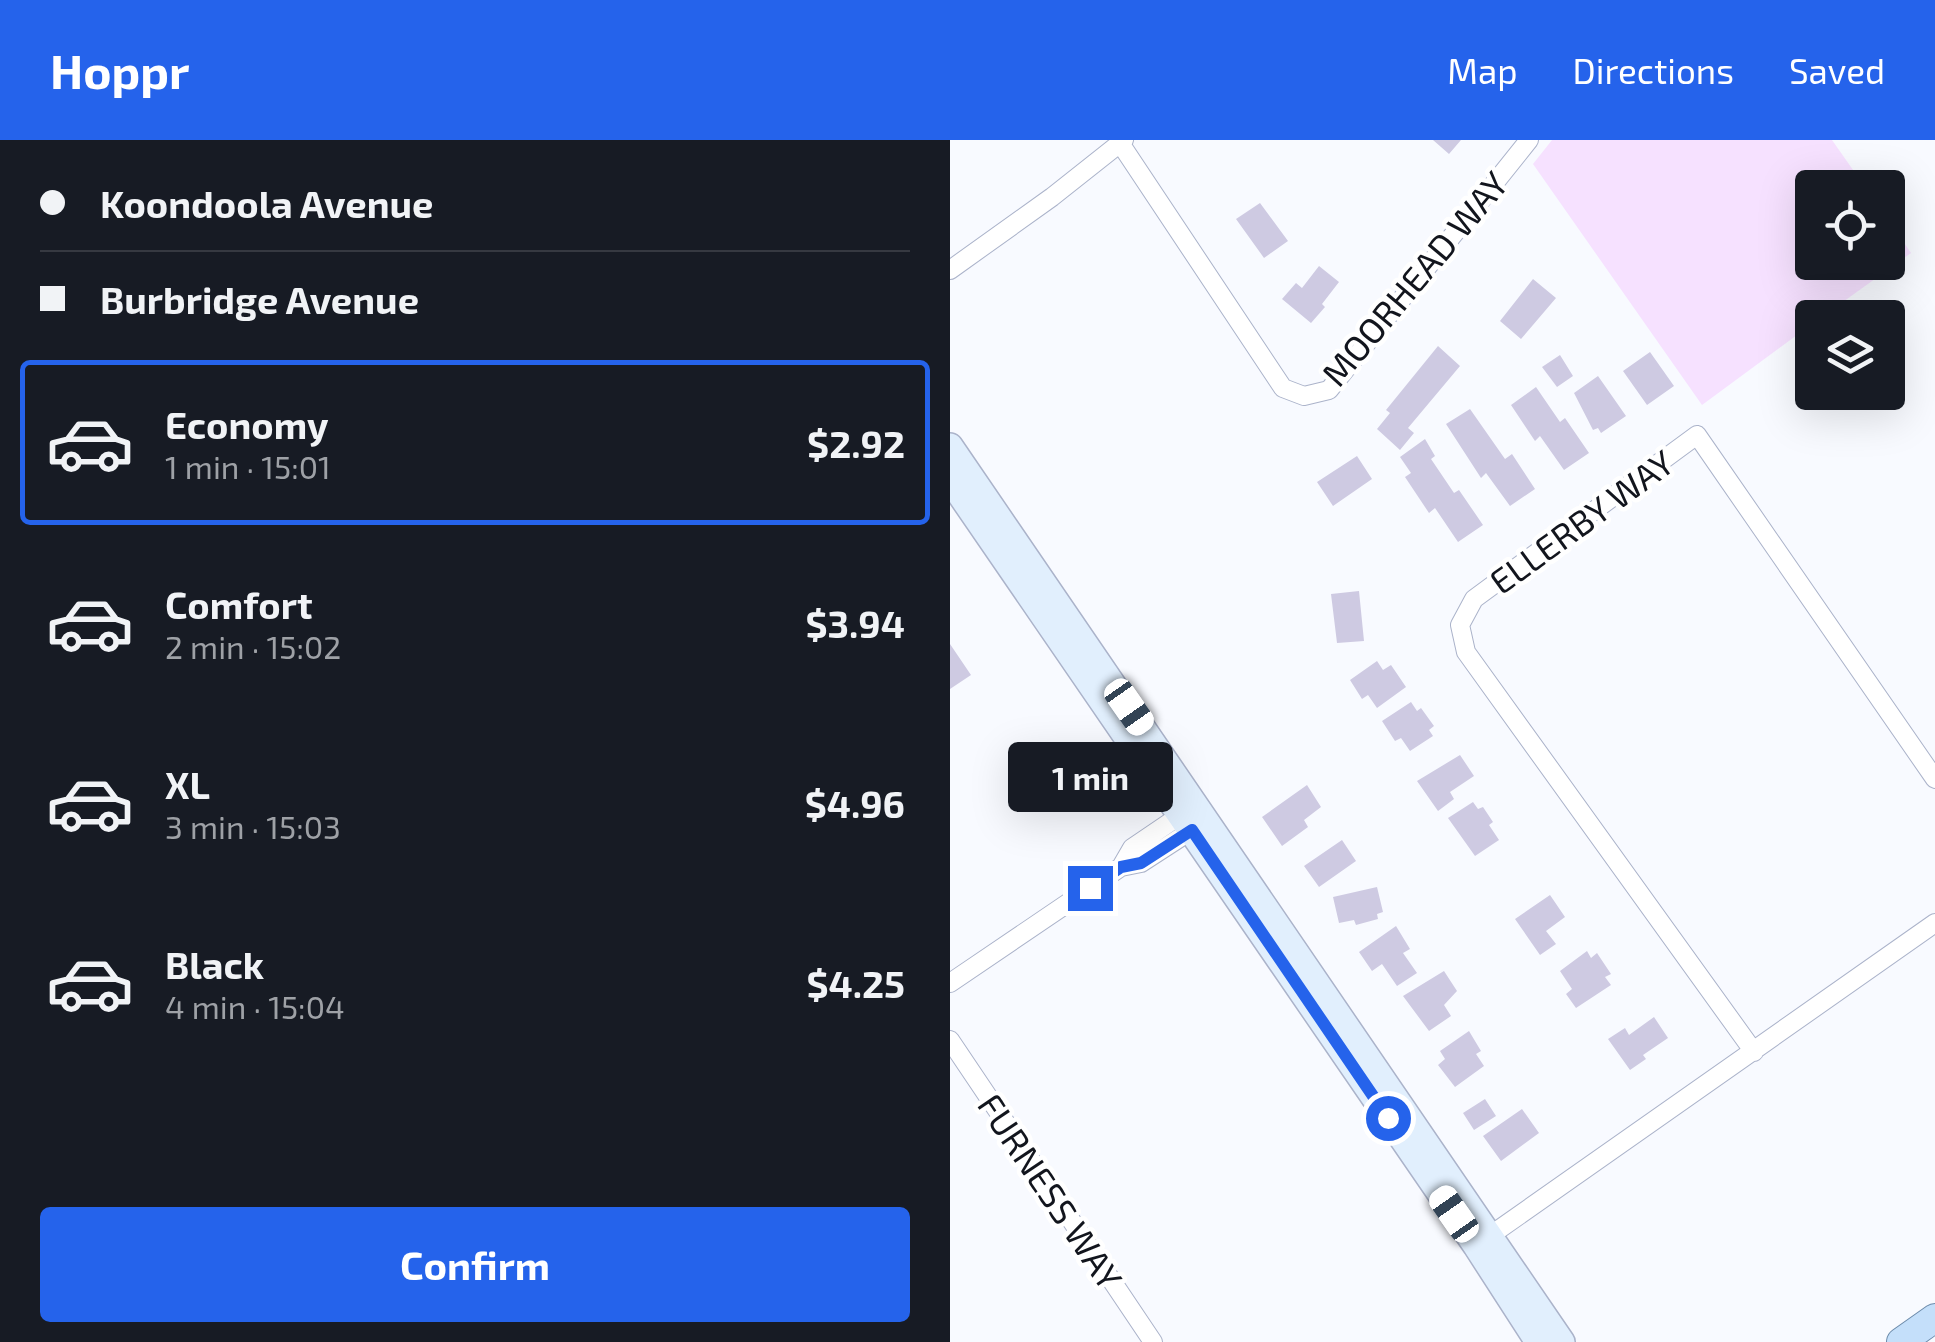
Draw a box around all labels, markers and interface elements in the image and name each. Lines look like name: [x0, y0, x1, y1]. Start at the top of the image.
text: Hoppr: [50, 41, 190, 99]
text: Map: [1447, 49, 1518, 91]
text: Directions: [1573, 49, 1734, 91]
text: Saved: [1789, 49, 1885, 91]
street label: MOORHEAD WAY: [1312, 162, 1516, 394]
map controls: [1795, 170, 1905, 410]
button: locate: [1795, 170, 1905, 280]
text: Koondoola Avenue: [100, 180, 434, 226]
text: Burbridge Avenue: [100, 276, 419, 322]
button: layers: [1795, 300, 1905, 410]
icon: car: [45, 398, 135, 488]
text: Economy: [165, 401, 329, 447]
text: $2.92: [807, 420, 905, 466]
street label: ELLERBY WAY: [1481, 440, 1681, 602]
text: 1 min · 15:01: [165, 447, 331, 485]
icon: car: [45, 578, 135, 668]
text: Comfort: [165, 581, 313, 627]
text: $3.94: [806, 600, 905, 646]
text: 2 min · 15:02: [165, 627, 341, 665]
car: [1100, 674, 1158, 740]
callout: 1 min: [1008, 743, 1172, 813]
icon: car: [45, 758, 135, 848]
text: 1 min: [1052, 758, 1129, 796]
text: XL: [165, 761, 210, 807]
text: $4.96: [805, 780, 905, 826]
text: 3 min · 15:03: [165, 807, 341, 845]
route end: [1068, 866, 1113, 911]
icon: car: [45, 938, 135, 1028]
text: Black: [165, 941, 264, 987]
text: $4.25: [806, 960, 905, 1006]
text: 4 min · 15:04: [165, 987, 345, 1025]
street label: FURNESS WAY: [970, 1085, 1132, 1297]
route start: [1366, 1096, 1411, 1141]
car: [1425, 1181, 1483, 1247]
button: Confirm: [40, 1207, 910, 1322]

